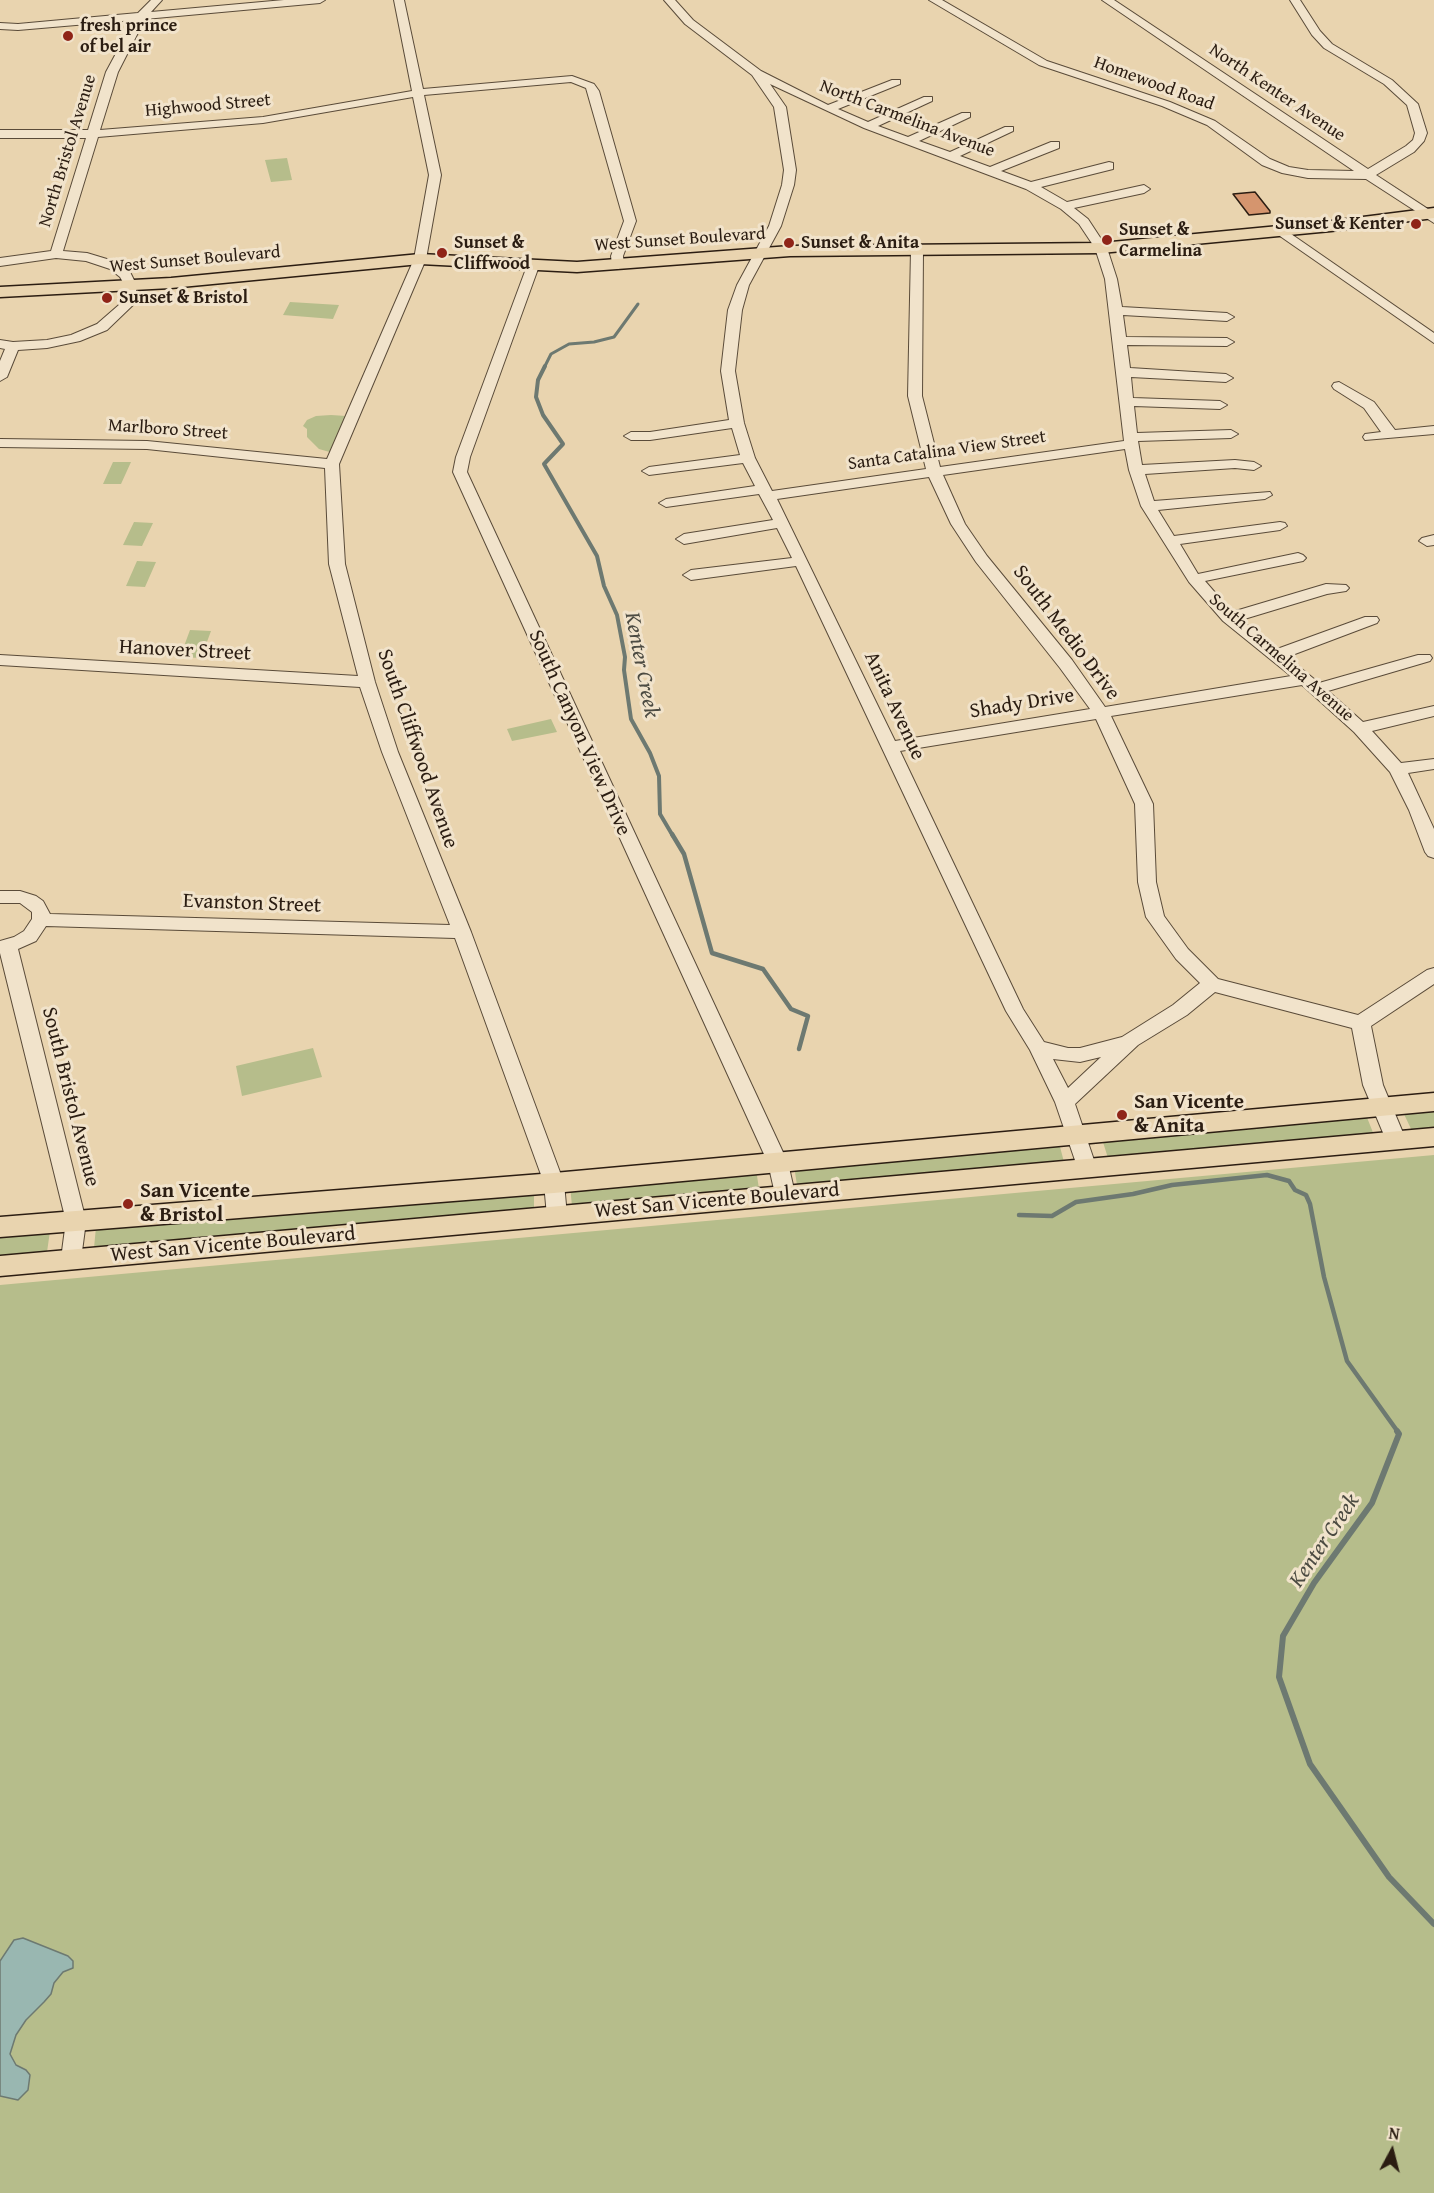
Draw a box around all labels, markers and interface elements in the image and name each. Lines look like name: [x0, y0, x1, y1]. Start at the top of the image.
place label: fresh prince of bel air: [80, 15, 177, 57]
marker: fresh prince of bel air: [61, 29, 75, 43]
street label: North Kenter Avenue: [1205, 39, 1349, 147]
street label: Homewood Road: [1091, 52, 1217, 116]
street label: North Bristol Avenue: [35, 72, 101, 230]
street label: North Carmelina Avenue: [816, 76, 998, 162]
street label: Highwood Street: [144, 90, 272, 122]
place label: Sunset & Kenter: [1275, 213, 1404, 235]
marker: Sunset & Kenter: [1409, 217, 1423, 231]
place label: Sunset & Carmelina: [1119, 219, 1202, 262]
street label: West Sunset Boulevard: [594, 223, 766, 257]
place label: Sunset & Cliffwood: [454, 232, 530, 274]
place label: Sunset & Anita: [801, 232, 919, 254]
marker: Sunset & Carmelina: [1100, 233, 1114, 247]
marker: Sunset & Anita: [782, 236, 796, 250]
street label: West Sunset Boulevard: [109, 242, 281, 278]
marker: Sunset & Cliffwood: [435, 246, 449, 260]
place label: Sunset & Bristol: [119, 287, 248, 309]
marker: Sunset & Bristol: [100, 291, 114, 305]
street label: Marlboro Street: [107, 415, 229, 445]
street label: Santa Catalina View Street: [847, 426, 1047, 476]
street label: South Medio Drive: [1007, 560, 1125, 706]
street label: South Carmelina Avenue: [1204, 589, 1358, 727]
water label: Kenter Creek: [618, 610, 664, 720]
street label: South Canyon View Drive: [522, 626, 636, 840]
street label: Hanover Street: [118, 635, 252, 667]
street label: South Cliffwood Avenue: [371, 646, 463, 852]
street label: Anita Avenue: [858, 648, 930, 764]
street label: Shady Drive: [968, 683, 1076, 725]
street label: Evanston Street: [182, 889, 322, 919]
street label: South Bristol Avenue: [36, 1005, 104, 1189]
place label: San Vicente & Anita: [1134, 1090, 1244, 1140]
marker: San Vicente & Anita: [1115, 1108, 1129, 1122]
street label: West San Vicente Boulevard: [594, 1178, 840, 1224]
place label: San Vicente & Bristol: [140, 1179, 250, 1229]
marker: San Vicente & Bristol: [121, 1197, 135, 1211]
street label: West San Vicente Boulevard: [110, 1222, 356, 1268]
water label: Kenter Creek: [1284, 1489, 1366, 1593]
north arrow: [1362, 2121, 1422, 2181]
text: N: [1387, 2121, 1401, 2146]

